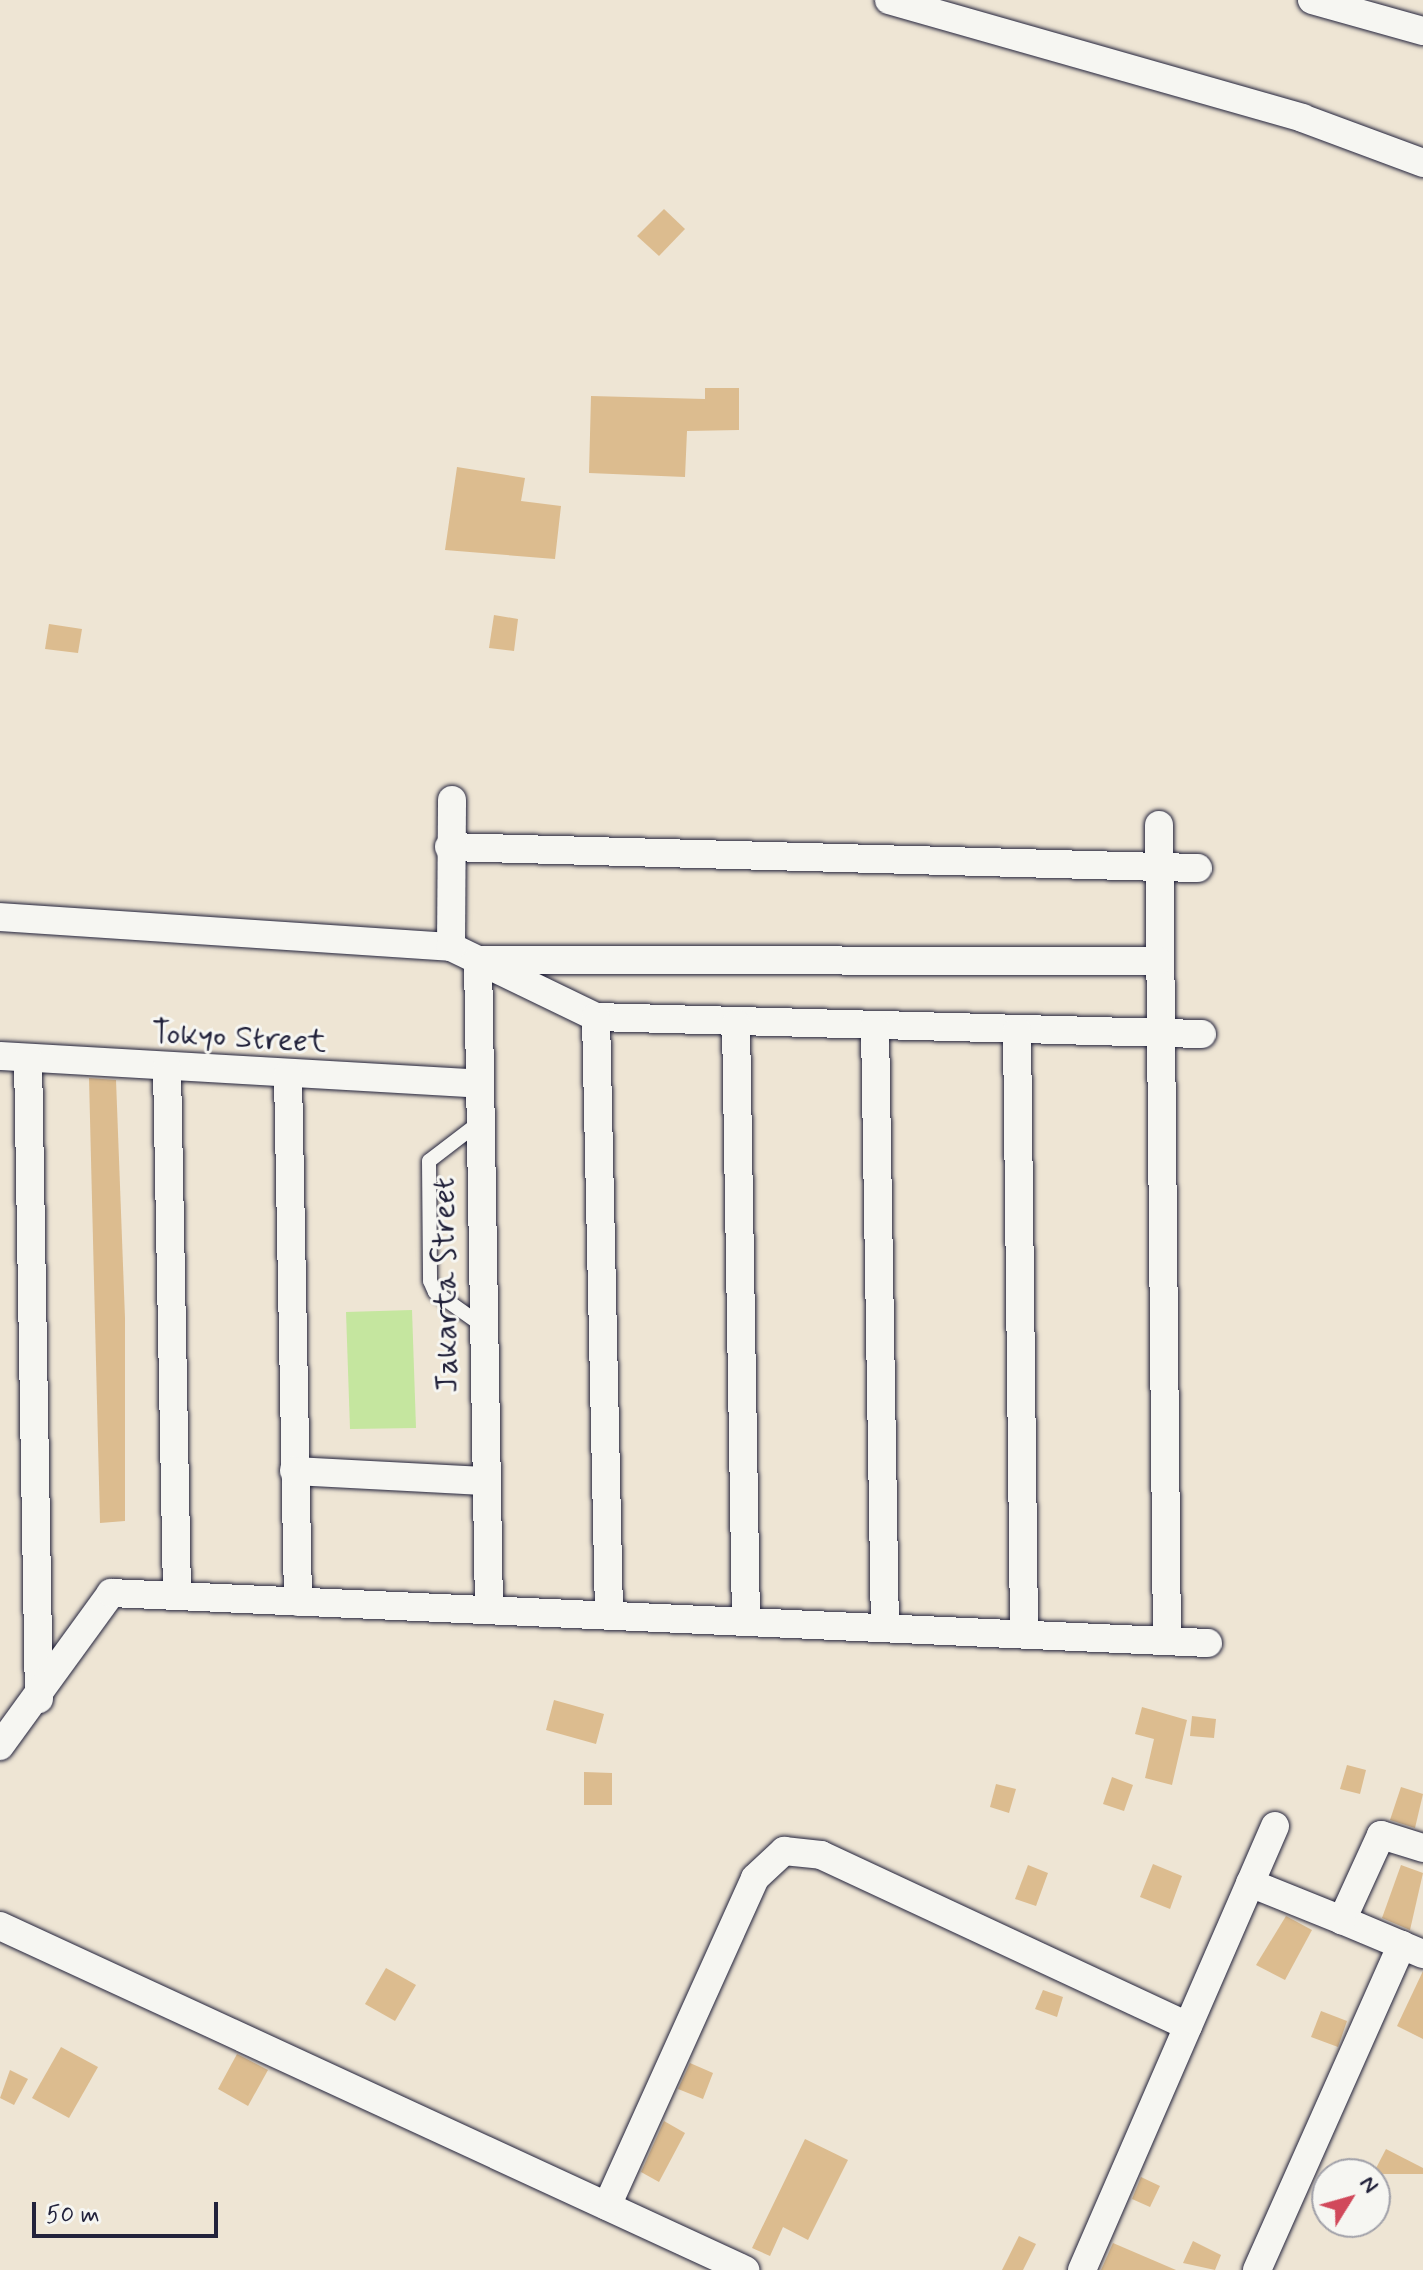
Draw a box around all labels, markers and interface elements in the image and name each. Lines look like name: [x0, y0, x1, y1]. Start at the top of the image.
street label: Tokyo Street: [151, 1014, 327, 1062]
street label: Jakarta Street: [425, 1174, 467, 1396]
north arrow: [1311, 2158, 1391, 2238]
text: N: [1353, 2170, 1384, 2199]
scale bar: [36, 2186, 222, 2236]
text: 50 m: [46, 2200, 100, 2231]

